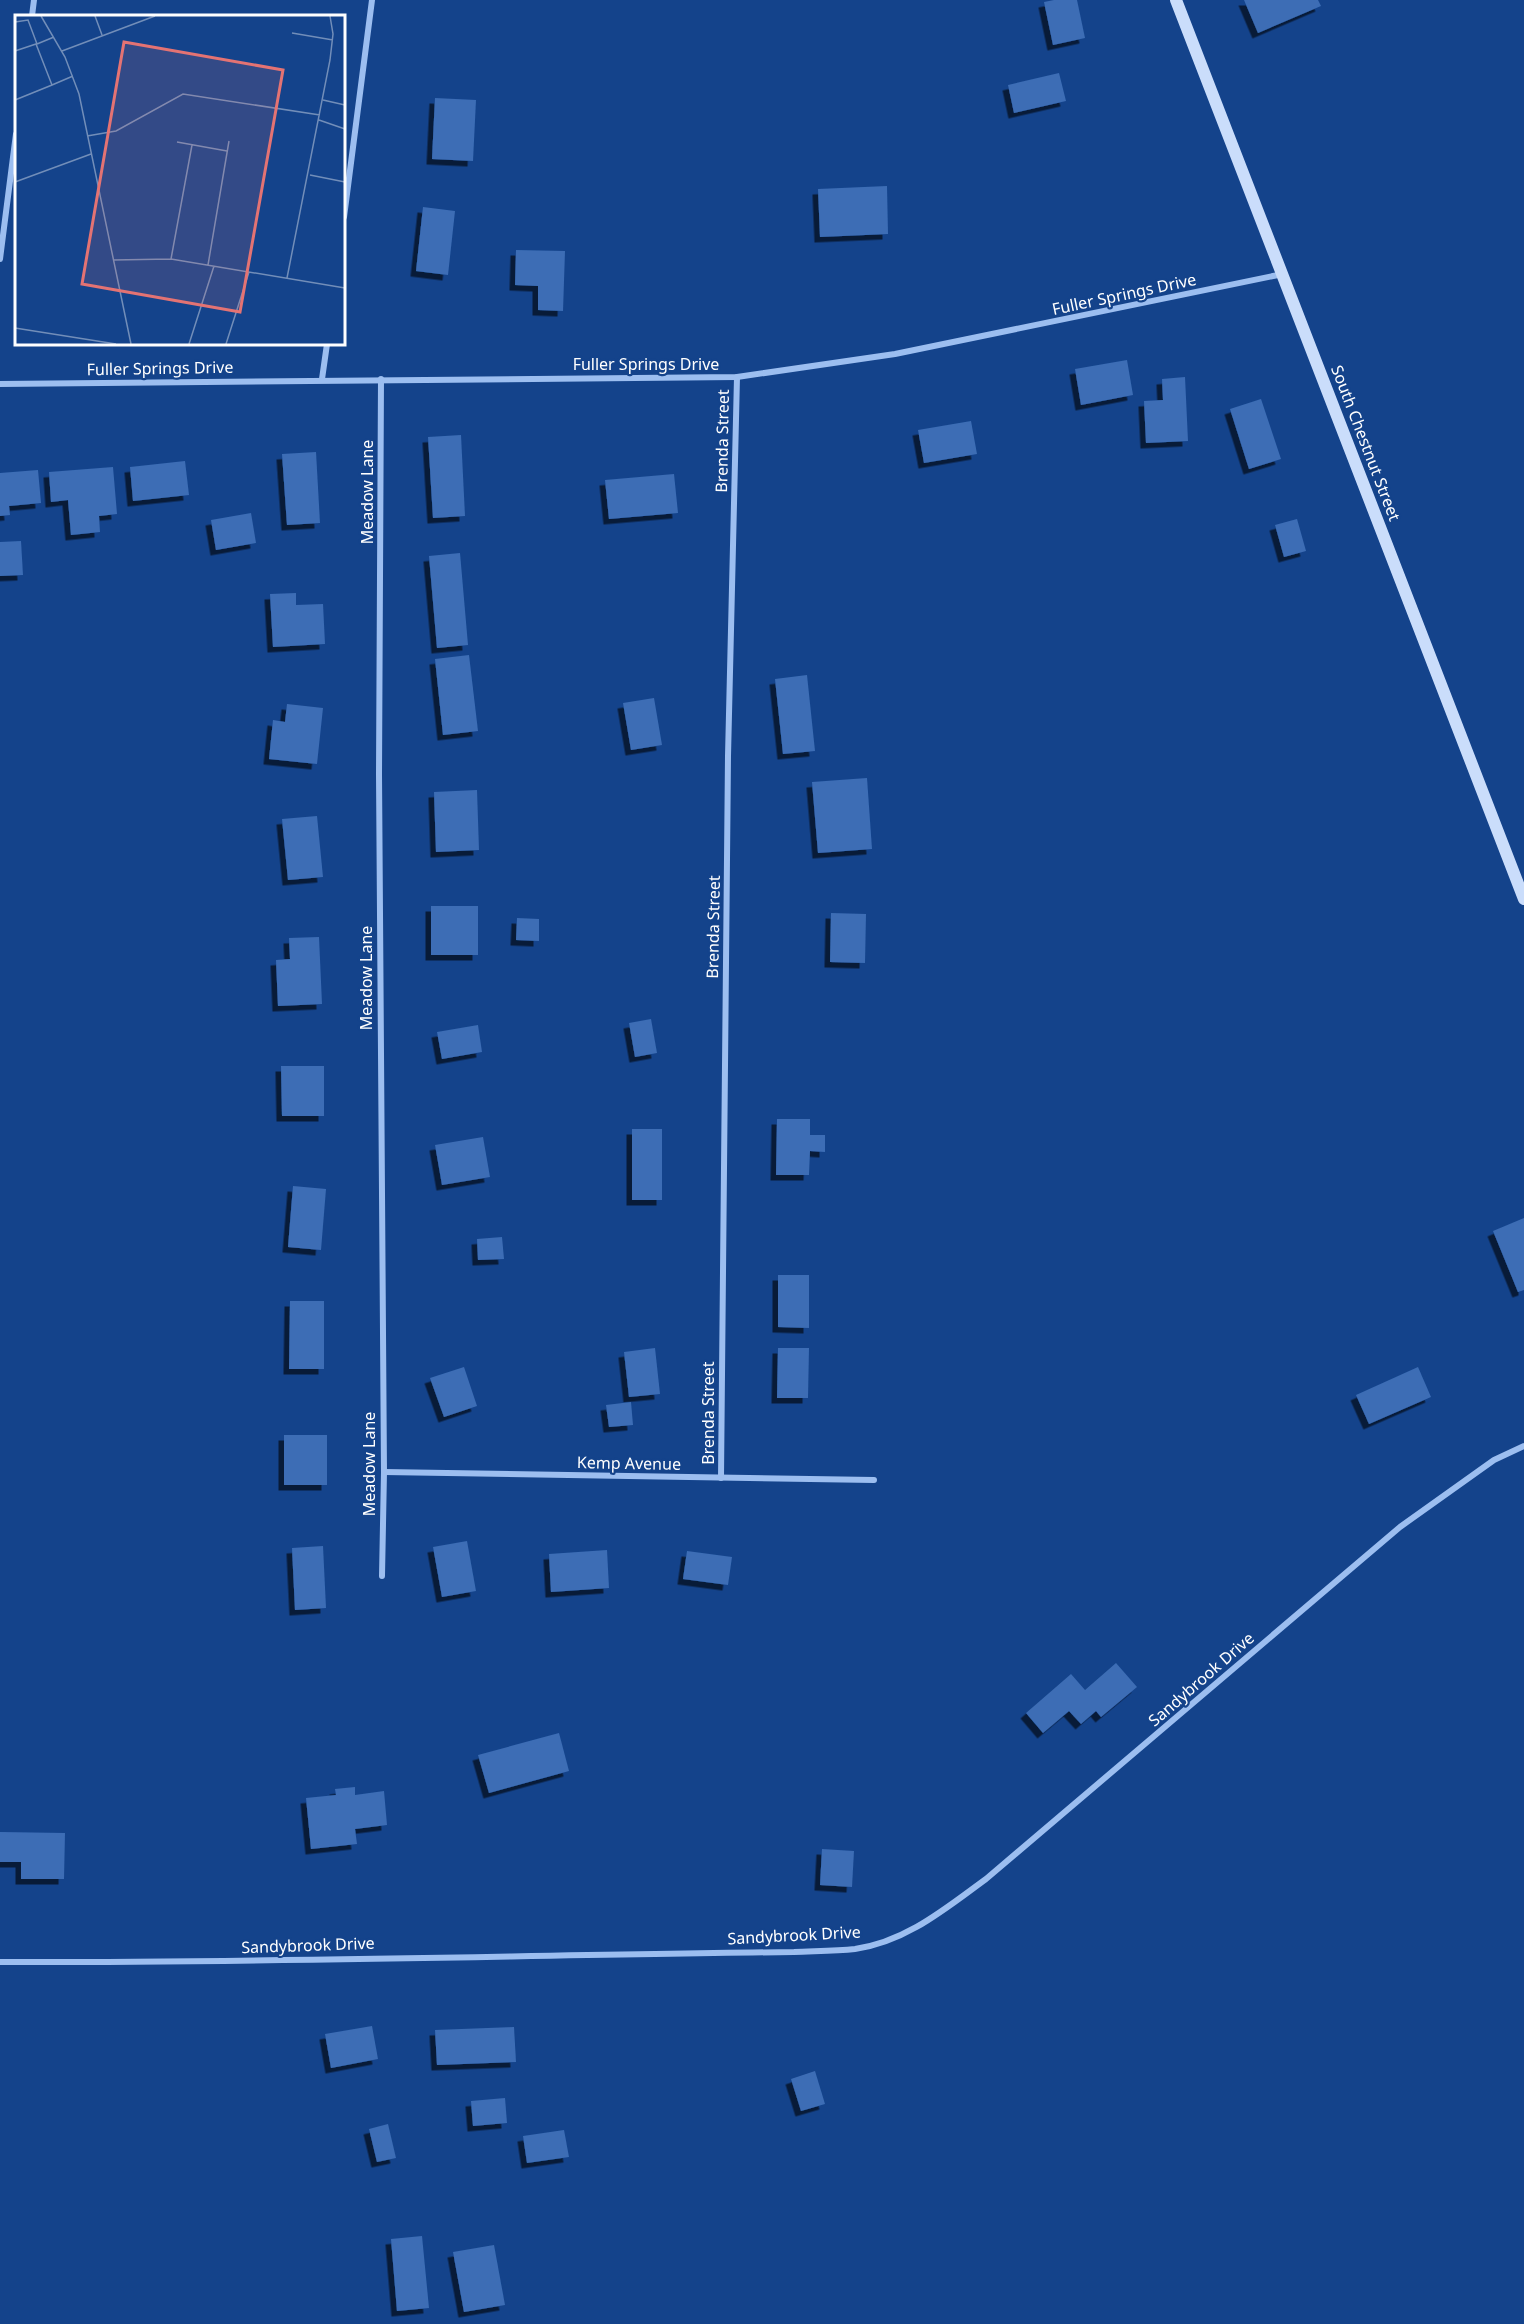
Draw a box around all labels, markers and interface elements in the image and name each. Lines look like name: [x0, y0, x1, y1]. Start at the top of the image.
inset map: [15, 15, 345, 345]
street label: Fuller Springs Drive: [1050, 268, 1198, 320]
street label: Fuller Springs Drive: [573, 353, 719, 375]
street label: Fuller Springs Drive: [86, 356, 234, 380]
street label: South Chestnut Street: [1326, 362, 1406, 524]
street label: Brenda Street: [710, 389, 734, 493]
street label: Meadow Lane: [356, 440, 378, 544]
street label: Brenda Street: [701, 875, 725, 979]
street label: Meadow Lane: [355, 926, 377, 1030]
street label: Brenda Street: [697, 1361, 719, 1465]
street label: Meadow Lane: [358, 1412, 380, 1516]
street label: Kemp Avenue: [577, 1451, 681, 1475]
street label: Sandybrook Drive: [1143, 1627, 1259, 1731]
street label: Sandybrook Drive: [727, 1921, 861, 1949]
street label: Sandybrook Drive: [241, 1932, 375, 1958]

